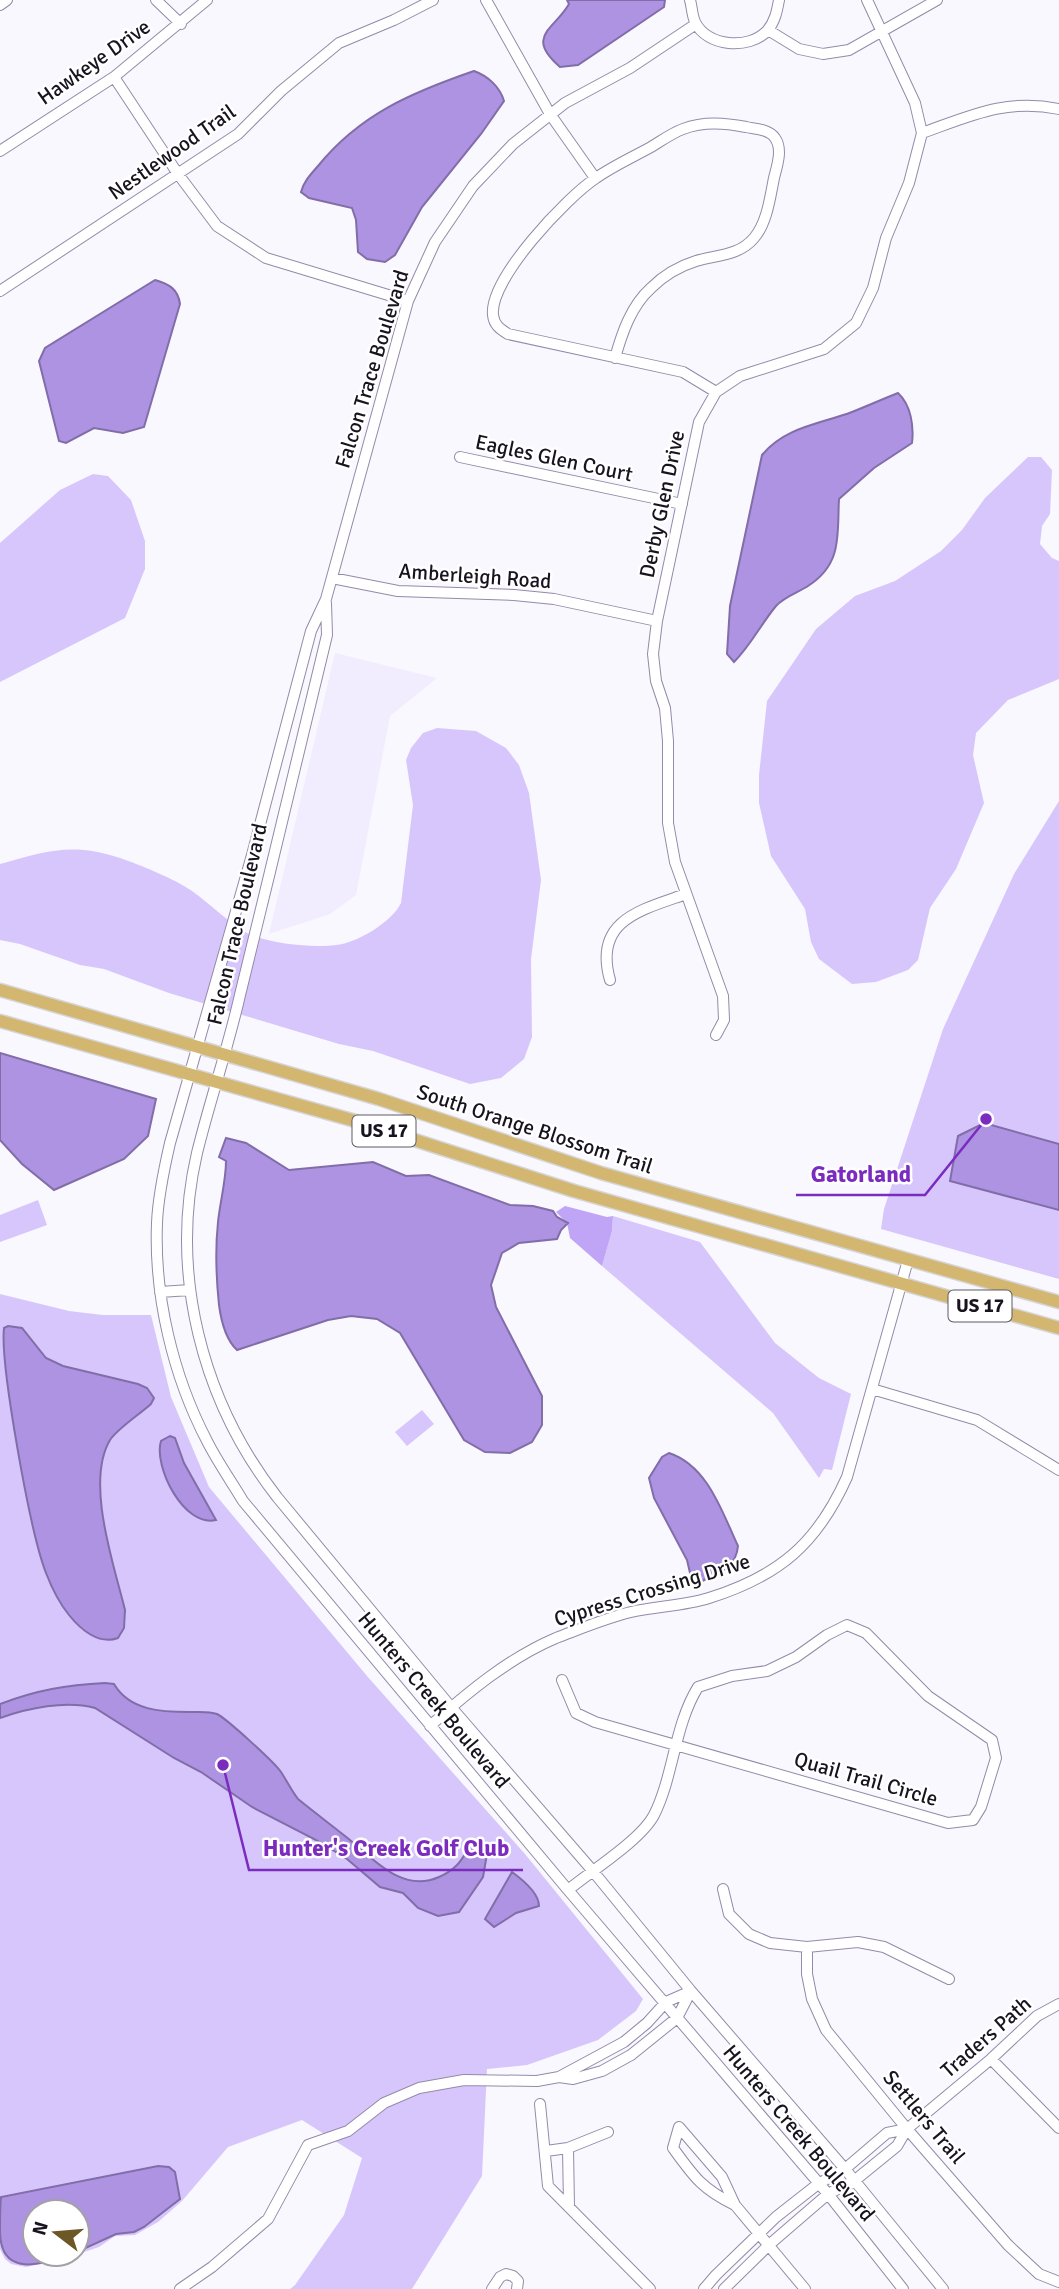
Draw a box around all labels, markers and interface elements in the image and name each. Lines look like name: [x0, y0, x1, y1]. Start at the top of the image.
street label: Hawkeye Drive: [33, 14, 155, 110]
street label: Nestlewood Trail: [103, 98, 241, 206]
street label: Falcon Trace Boulevard: [329, 267, 415, 471]
street label: Derby Glen Drive: [634, 428, 690, 580]
street label: Eagles Glen Court: [473, 429, 635, 487]
street label: Amberleigh Road: [398, 558, 552, 594]
street label: Falcon Trace Boulevard: [201, 821, 273, 1027]
street label: South Orange Blossom Trail: [414, 1078, 656, 1180]
road number: US 17: [352, 1116, 416, 1147]
callout: Gatorland: [796, 1151, 925, 1195]
text: Gatorland: [811, 1160, 911, 1189]
road number: US 17: [948, 1290, 1012, 1322]
street label: Cypress Crossing Drive: [551, 1548, 753, 1632]
street label: Hunters Creek Boulevard: [352, 1606, 516, 1794]
street label: Quail Trail Circle: [791, 1746, 941, 1812]
callout: Hunter's Creek Golf Club: [249, 1826, 523, 1870]
text: Hunter's Creek Golf Club: [263, 1834, 509, 1863]
street label: Traders Path: [935, 1991, 1037, 2083]
street label: Hunters Creek Boulevard: [717, 2039, 881, 2227]
street label: Settlers Trail: [877, 2065, 971, 2169]
north arrow: [21, 2198, 91, 2268]
text: N: [27, 2219, 54, 2238]

